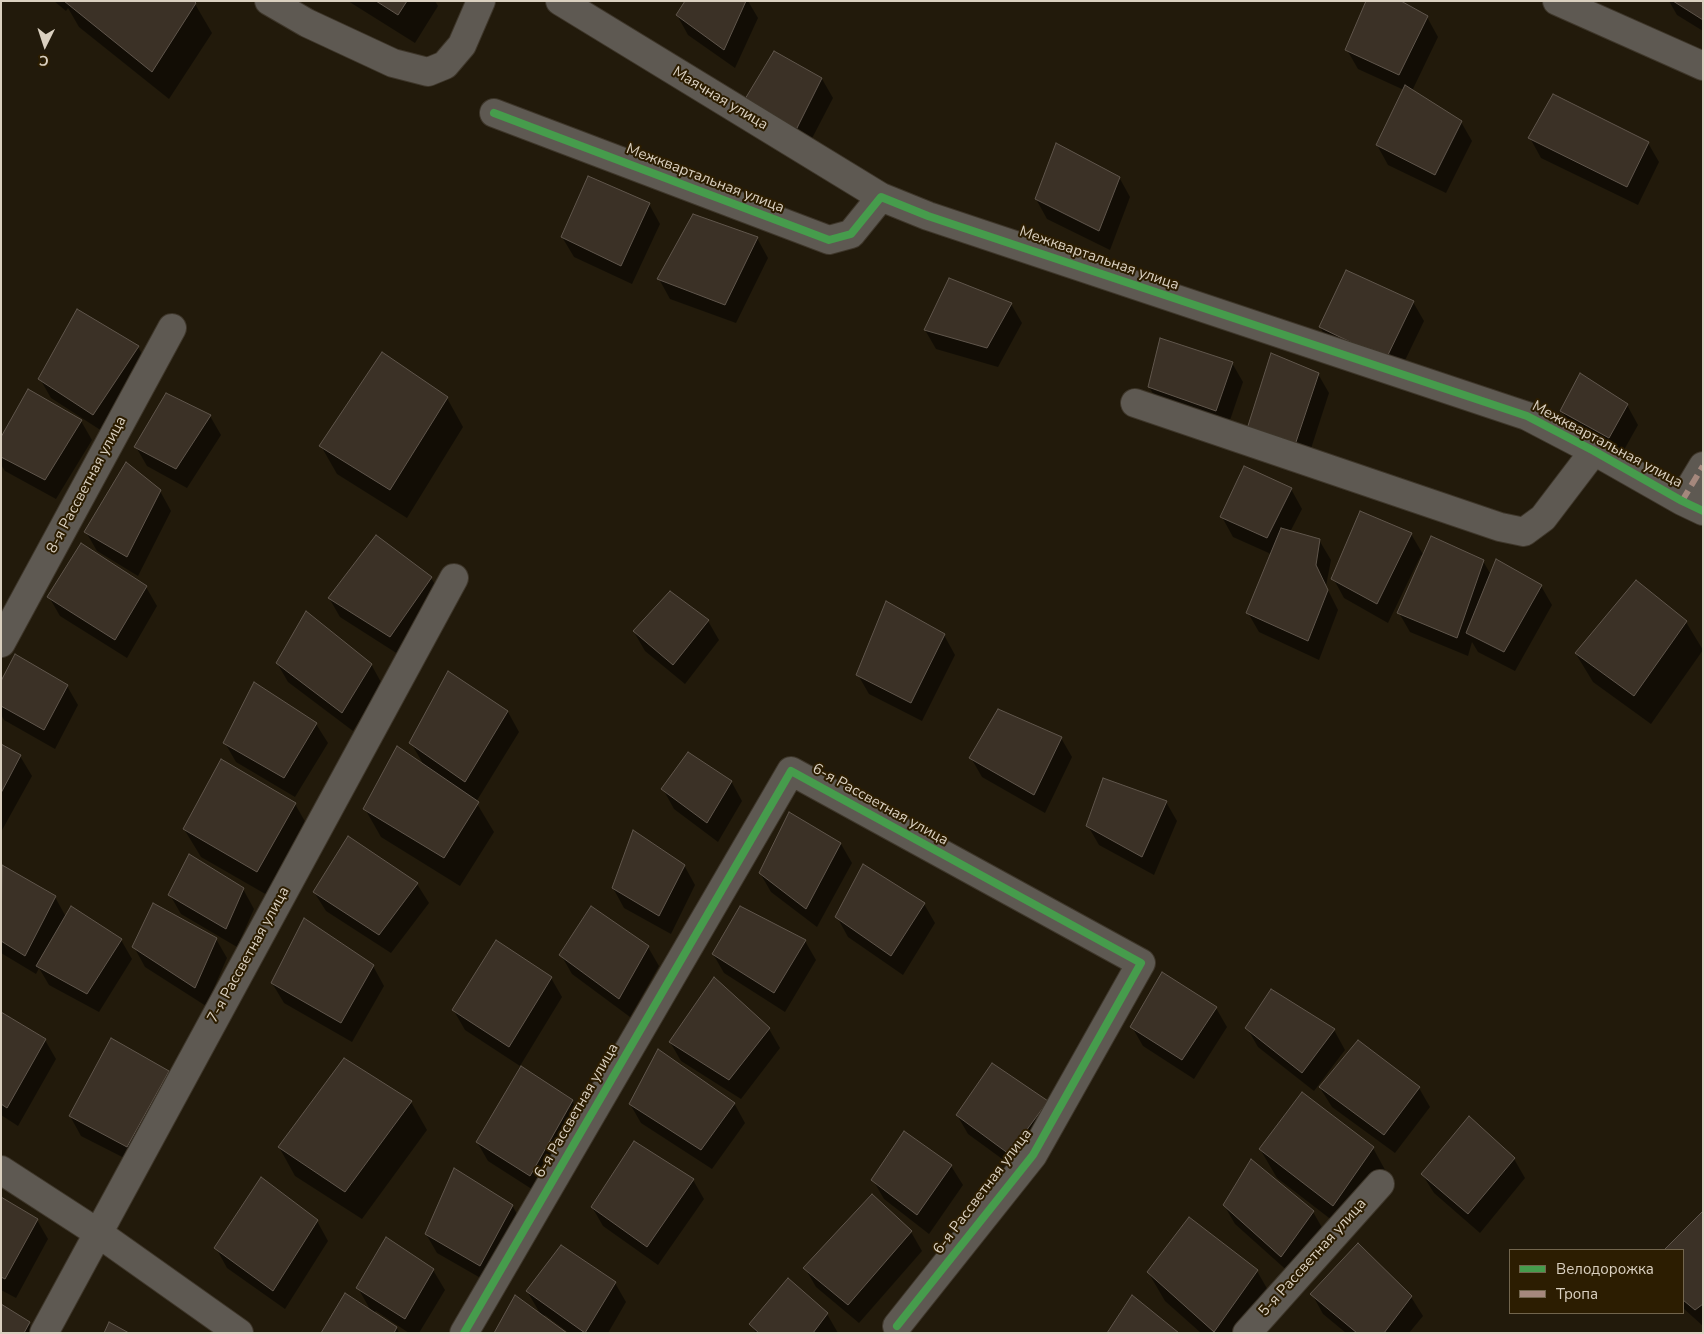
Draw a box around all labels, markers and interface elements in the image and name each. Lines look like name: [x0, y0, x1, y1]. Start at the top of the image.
north arrow: [20, 20, 70, 70]
text: С: [39, 51, 49, 70]
street label: Маячная улица: [669, 63, 771, 135]
street label: Межквартальная улица: [623, 141, 787, 217]
street label: Межквартальная улица: [1017, 223, 1181, 295]
street label: Межквартальная улица: [1529, 398, 1685, 492]
street label: 8-я Рассветная улица: [43, 413, 131, 557]
street label: 6-я Рассветная улица: [809, 760, 951, 850]
street label: 7-я Рассветная улица: [204, 884, 294, 1026]
street label: 6-я Рассветная улица: [531, 1040, 623, 1182]
street label: 6-я Рассветная улица: [930, 1126, 1036, 1258]
street label: 5-я Рассветная улица: [1255, 1195, 1371, 1321]
legend: [1509, 1249, 1684, 1314]
text: Велодорожка: [1556, 1259, 1654, 1279]
text: Тропа: [1556, 1284, 1598, 1304]

